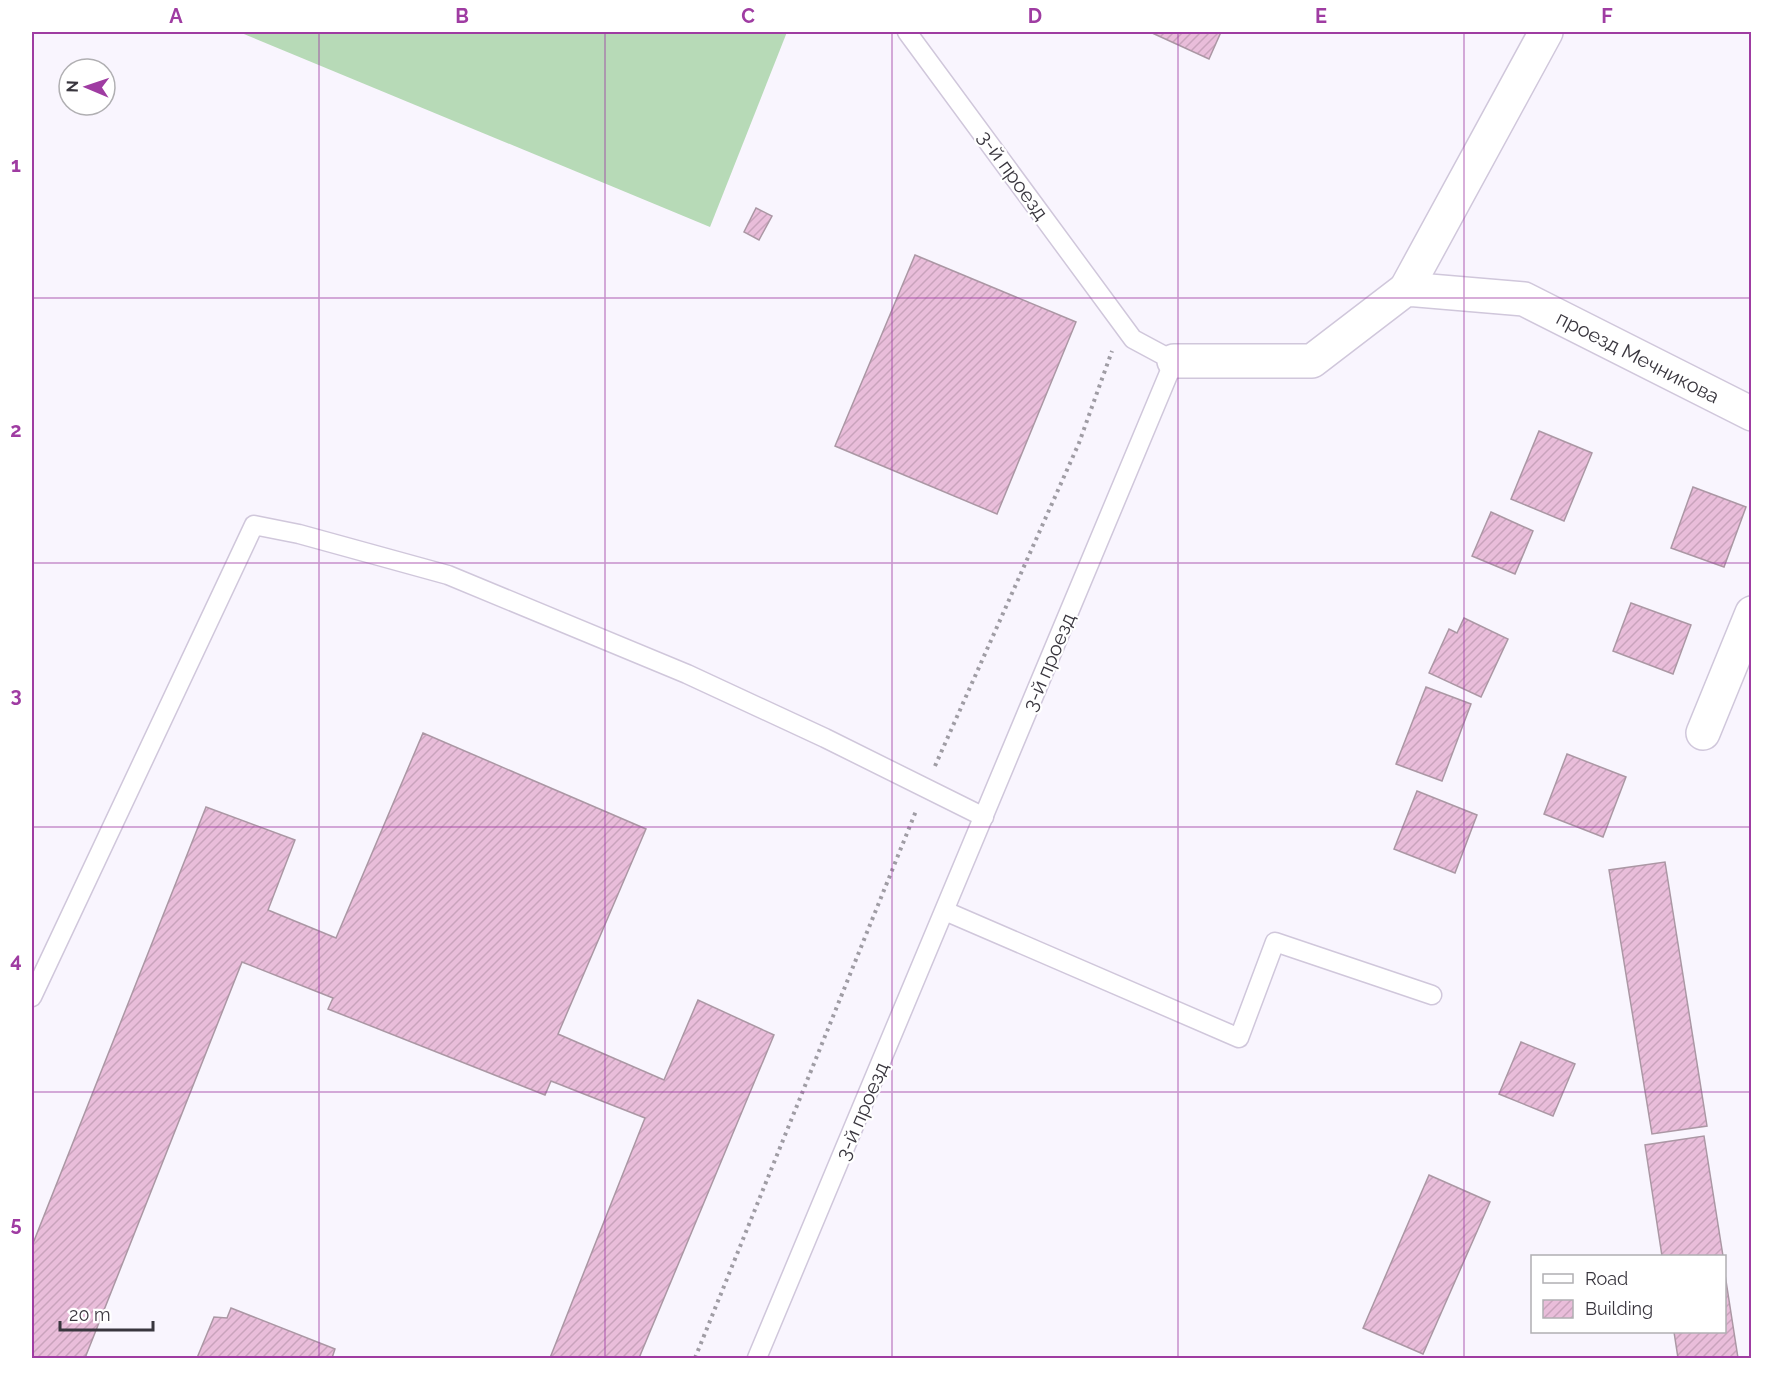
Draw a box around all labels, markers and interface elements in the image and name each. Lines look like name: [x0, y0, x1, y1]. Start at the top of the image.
text: A: [169, 4, 183, 28]
text: B: [455, 4, 469, 28]
text: C: [741, 4, 755, 28]
text: D: [1028, 4, 1042, 28]
text: E: [1315, 4, 1327, 28]
text: F: [1601, 4, 1613, 28]
north arrow: [57, 57, 117, 117]
text: N: [63, 80, 82, 93]
street label: 3-й проезд: [973, 126, 1054, 225]
text: 1: [11, 153, 21, 177]
street label: проезд Мечникова: [1553, 306, 1723, 408]
text: 2: [10, 418, 22, 442]
street label: 3-й проезд: [1018, 609, 1081, 715]
text: 3: [10, 683, 22, 707]
text: 4: [10, 948, 22, 972]
street label: 3-й проезд: [831, 1058, 894, 1164]
text: 5: [10, 1212, 22, 1236]
legend: [1531, 1255, 1726, 1333]
text: Road: [1585, 1268, 1628, 1289]
scale bar: [60, 1294, 153, 1332]
text: Building: [1585, 1298, 1653, 1319]
text: 20 m: [69, 1304, 111, 1325]

